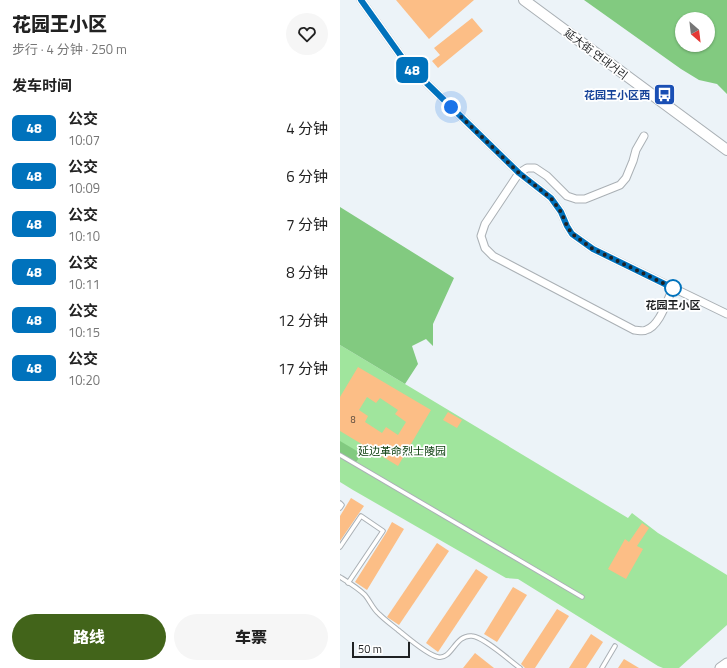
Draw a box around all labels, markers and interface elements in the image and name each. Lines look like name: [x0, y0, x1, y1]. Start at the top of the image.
text: 花园王小区: [12, 9, 107, 38]
north arrow: [675, 12, 715, 52]
map controls: [675, 12, 715, 52]
button: heart: [286, 13, 328, 55]
street label: 延大街 연대거리: [561, 25, 631, 83]
text: 步行 · 4 分钟 · 250 m: [12, 39, 127, 59]
line badge: 48: [394, 57, 430, 83]
text: 48: [404, 59, 420, 80]
text: 发车时间: [12, 74, 72, 97]
bus stop icon: 花园王小区西: [652, 82, 678, 108]
place label: 花园王小区西: [584, 87, 650, 103]
your location: [441, 97, 461, 117]
text: 公交: [68, 107, 98, 130]
text: 48: [26, 117, 42, 138]
text: 4 分钟: [286, 117, 328, 140]
text: 10:07: [68, 130, 100, 150]
text: 公交: [68, 155, 98, 178]
text: 48: [26, 165, 42, 186]
text: 6 分钟: [286, 165, 328, 188]
text: 10:09: [68, 178, 100, 198]
text: 公交: [68, 203, 98, 226]
text: 48: [26, 213, 42, 234]
text: 7 分钟: [286, 213, 328, 236]
text: 10:10: [68, 226, 100, 246]
text: 公交: [68, 251, 98, 274]
text: 48: [26, 261, 42, 282]
text: 8 分钟: [286, 261, 328, 284]
text: 10:11: [68, 274, 100, 294]
marker: 花园王小区: [664, 279, 682, 297]
place label: 花园王小区: [646, 297, 701, 313]
text: 公交: [68, 299, 98, 322]
text: 48: [26, 309, 42, 330]
text: 12 分钟: [278, 309, 328, 332]
text: 10:15: [68, 322, 100, 342]
text: 公交: [68, 347, 98, 370]
text: 48: [26, 357, 42, 378]
text: 17 分钟: [278, 357, 328, 380]
text: 10:20: [68, 370, 100, 390]
house number: 8: [350, 413, 356, 426]
park label: 延边革命烈士陵园: [358, 443, 446, 459]
button: 路线: [12, 614, 166, 660]
button: 车票: [174, 614, 328, 660]
scale bar: [352, 640, 410, 659]
text: 50 m: [358, 641, 382, 657]

